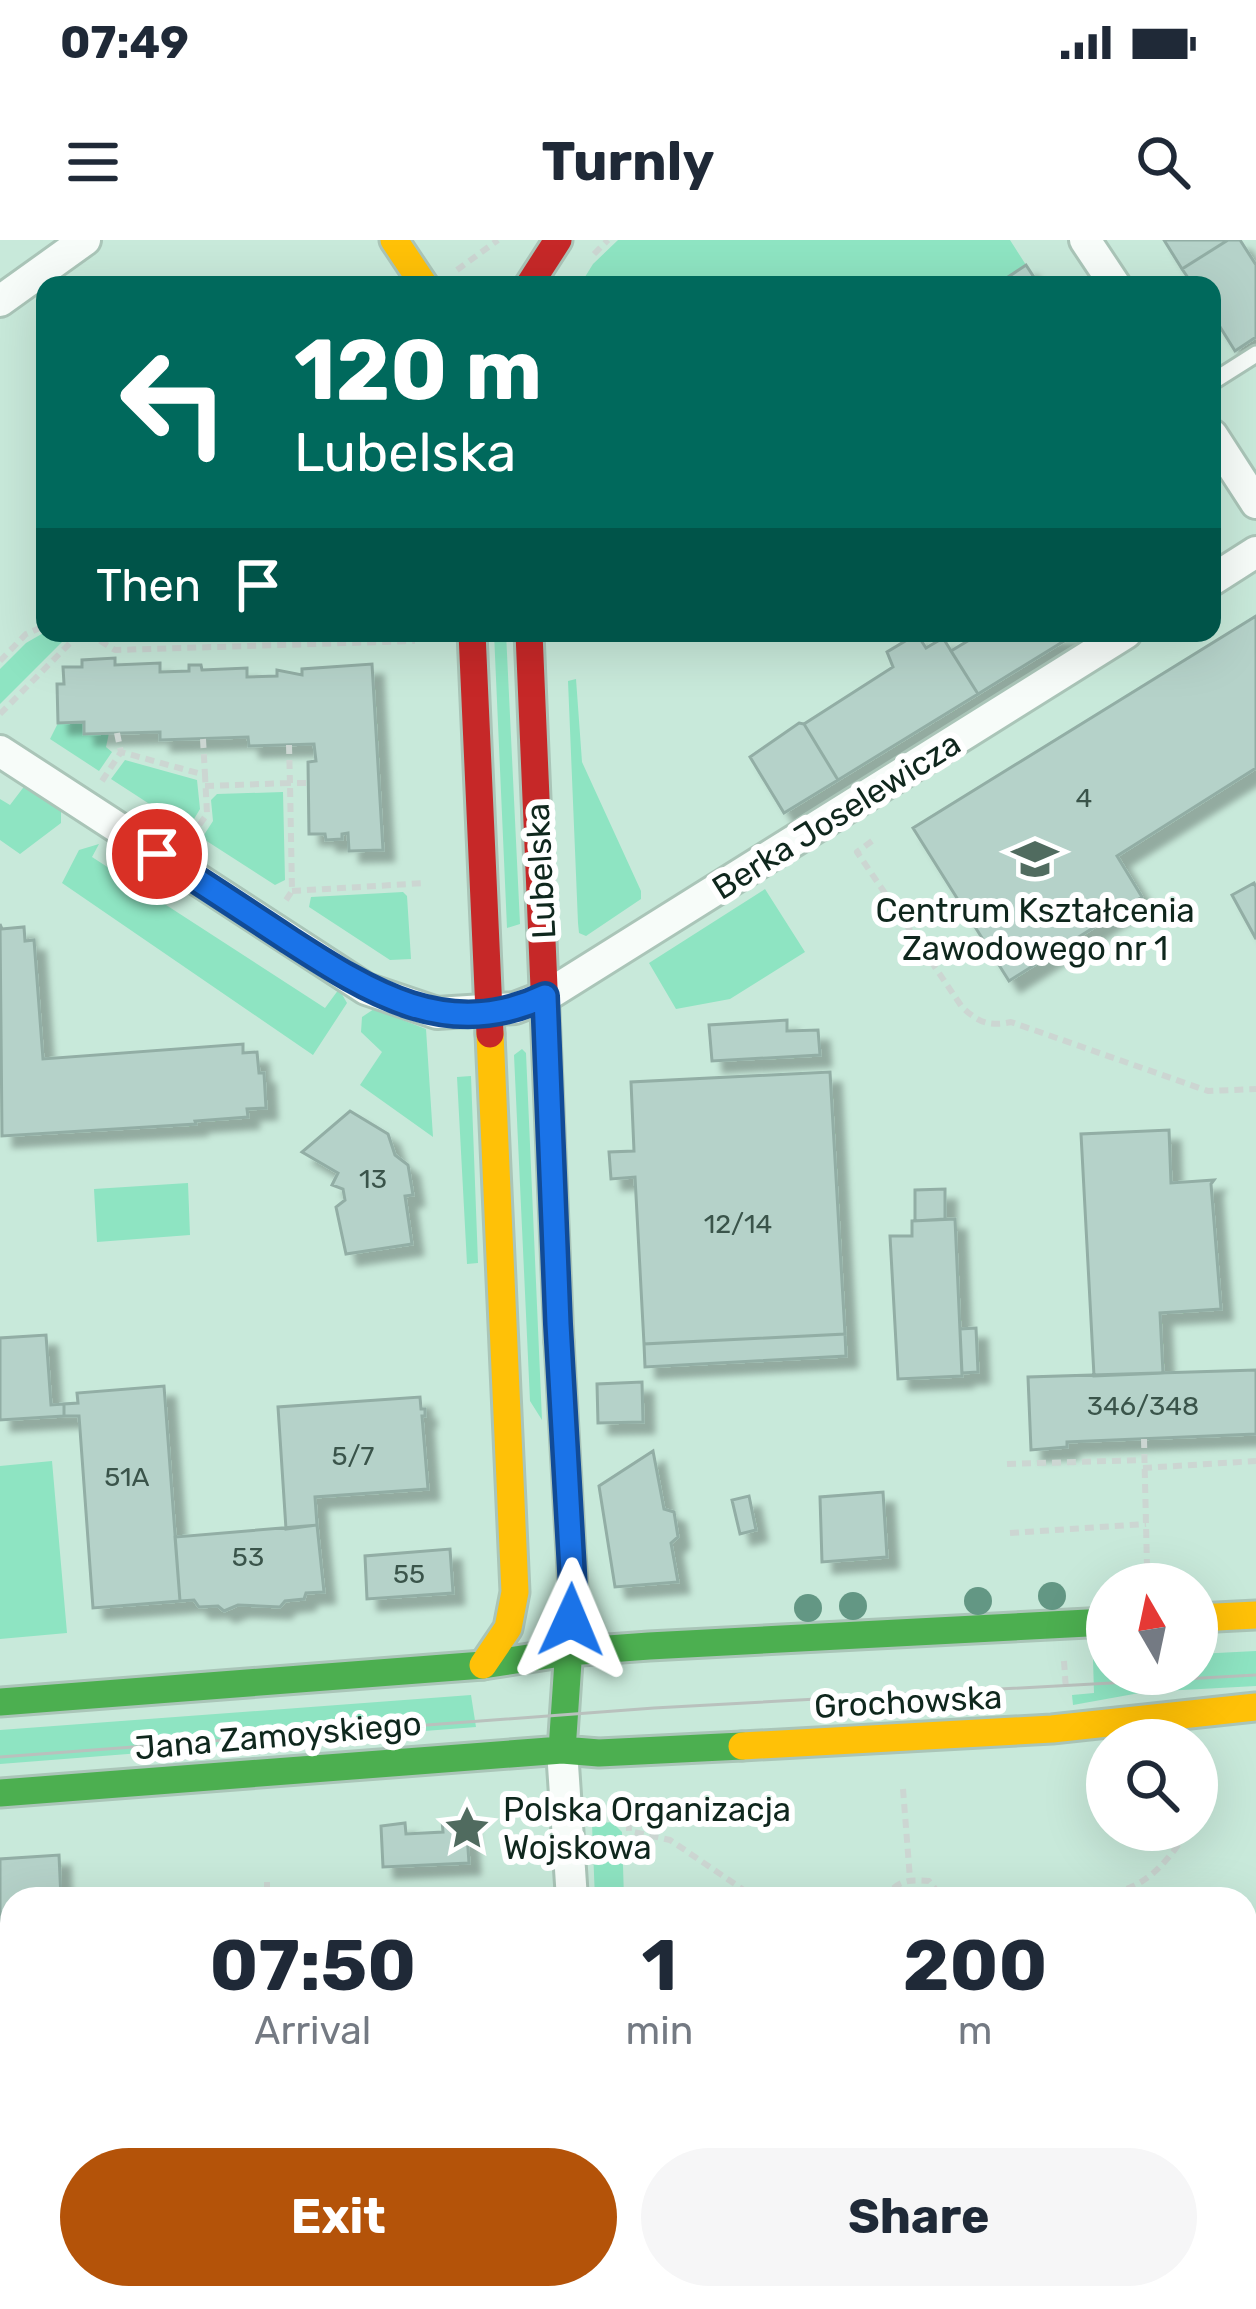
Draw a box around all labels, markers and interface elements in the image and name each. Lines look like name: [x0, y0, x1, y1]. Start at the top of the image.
text: 07:49: [60, 16, 189, 69]
icon: menu: [60, 129, 126, 195]
icon: search: [1130, 129, 1196, 195]
text: Turnly: [542, 130, 714, 194]
text: 120 m: [294, 320, 542, 420]
icon: left: [96, 324, 252, 480]
text: Lubelska: [294, 421, 516, 485]
icon: arrive: [225, 552, 291, 618]
text: Then: [96, 559, 201, 612]
street label: Berka Joselewicza: [705, 723, 967, 907]
house number: 4: [1076, 782, 1092, 814]
street label: Lubelska: [517, 802, 564, 940]
pin: [106, 803, 208, 905]
icon: arrive: [124, 821, 190, 887]
school or university icon: Centrum Kształcenia Zawodowego nr 1: [1010, 834, 1060, 884]
place label: Centrum Kształcenia Zawodowego nr 1: [875, 891, 1195, 968]
house number: 13: [359, 1163, 387, 1195]
house number: 12/14: [704, 1208, 772, 1240]
house number: 346/348: [1087, 1390, 1199, 1422]
house number: 5/7: [332, 1440, 375, 1472]
house number: 51A: [104, 1461, 150, 1493]
house number: 53: [232, 1541, 264, 1573]
position arrow: [508, 1557, 634, 1683]
house number: 55: [393, 1558, 425, 1590]
north arrow: [1086, 1563, 1218, 1695]
map controls: [1086, 1563, 1218, 1851]
street label: Grochowska: [813, 1677, 1003, 1726]
street label: Jana Zamoyskiego: [133, 1704, 423, 1767]
button: search: [1086, 1719, 1218, 1851]
place label: Polska Organizacja Wojskowa: [503, 1790, 791, 1867]
place icon: Polska Organizacja Wojskowa: [442, 1803, 492, 1853]
text: 07:50: [209, 1923, 416, 2008]
text: 1: [642, 1923, 677, 2008]
text: 200: [903, 1923, 1048, 2008]
text: Arrival: [254, 2008, 371, 2054]
text: min: [626, 2008, 693, 2054]
text: m: [958, 2008, 992, 2054]
button: Exit: [60, 2148, 617, 2286]
button: Share: [641, 2148, 1197, 2286]

